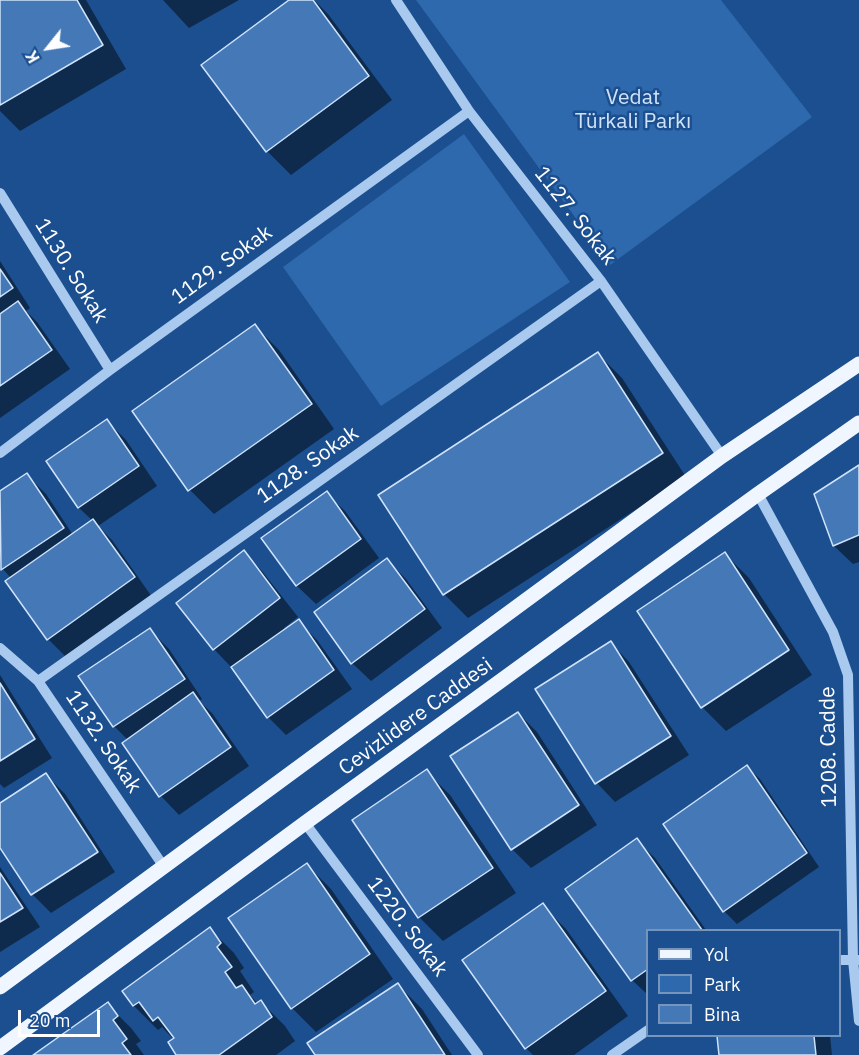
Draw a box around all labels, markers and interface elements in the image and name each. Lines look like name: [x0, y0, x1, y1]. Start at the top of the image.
north arrow: [18, 18, 78, 78]
text: K: [21, 47, 44, 67]
park label: Vedat Türkali Parkı: [575, 85, 691, 135]
street label: 1127. Sokak: [529, 162, 621, 270]
street label: 1130. Sokak: [29, 214, 113, 328]
street label: 1129. Sokak: [167, 220, 277, 310]
street label: 1128. Sokak: [252, 421, 364, 509]
street label: Cevizlidere Caddesi: [334, 653, 498, 781]
street label: 1132. Sokak: [59, 686, 147, 798]
street label: 1208. Cadde: [815, 686, 843, 808]
street label: 1220. Sokak: [361, 872, 453, 982]
legend: [646, 929, 841, 1037]
text: Yol: [704, 943, 729, 966]
text: Park: [704, 973, 740, 996]
scale bar: [21, 998, 104, 1036]
text: Bina: [704, 1003, 740, 1026]
text: 20 m: [29, 1009, 71, 1032]

